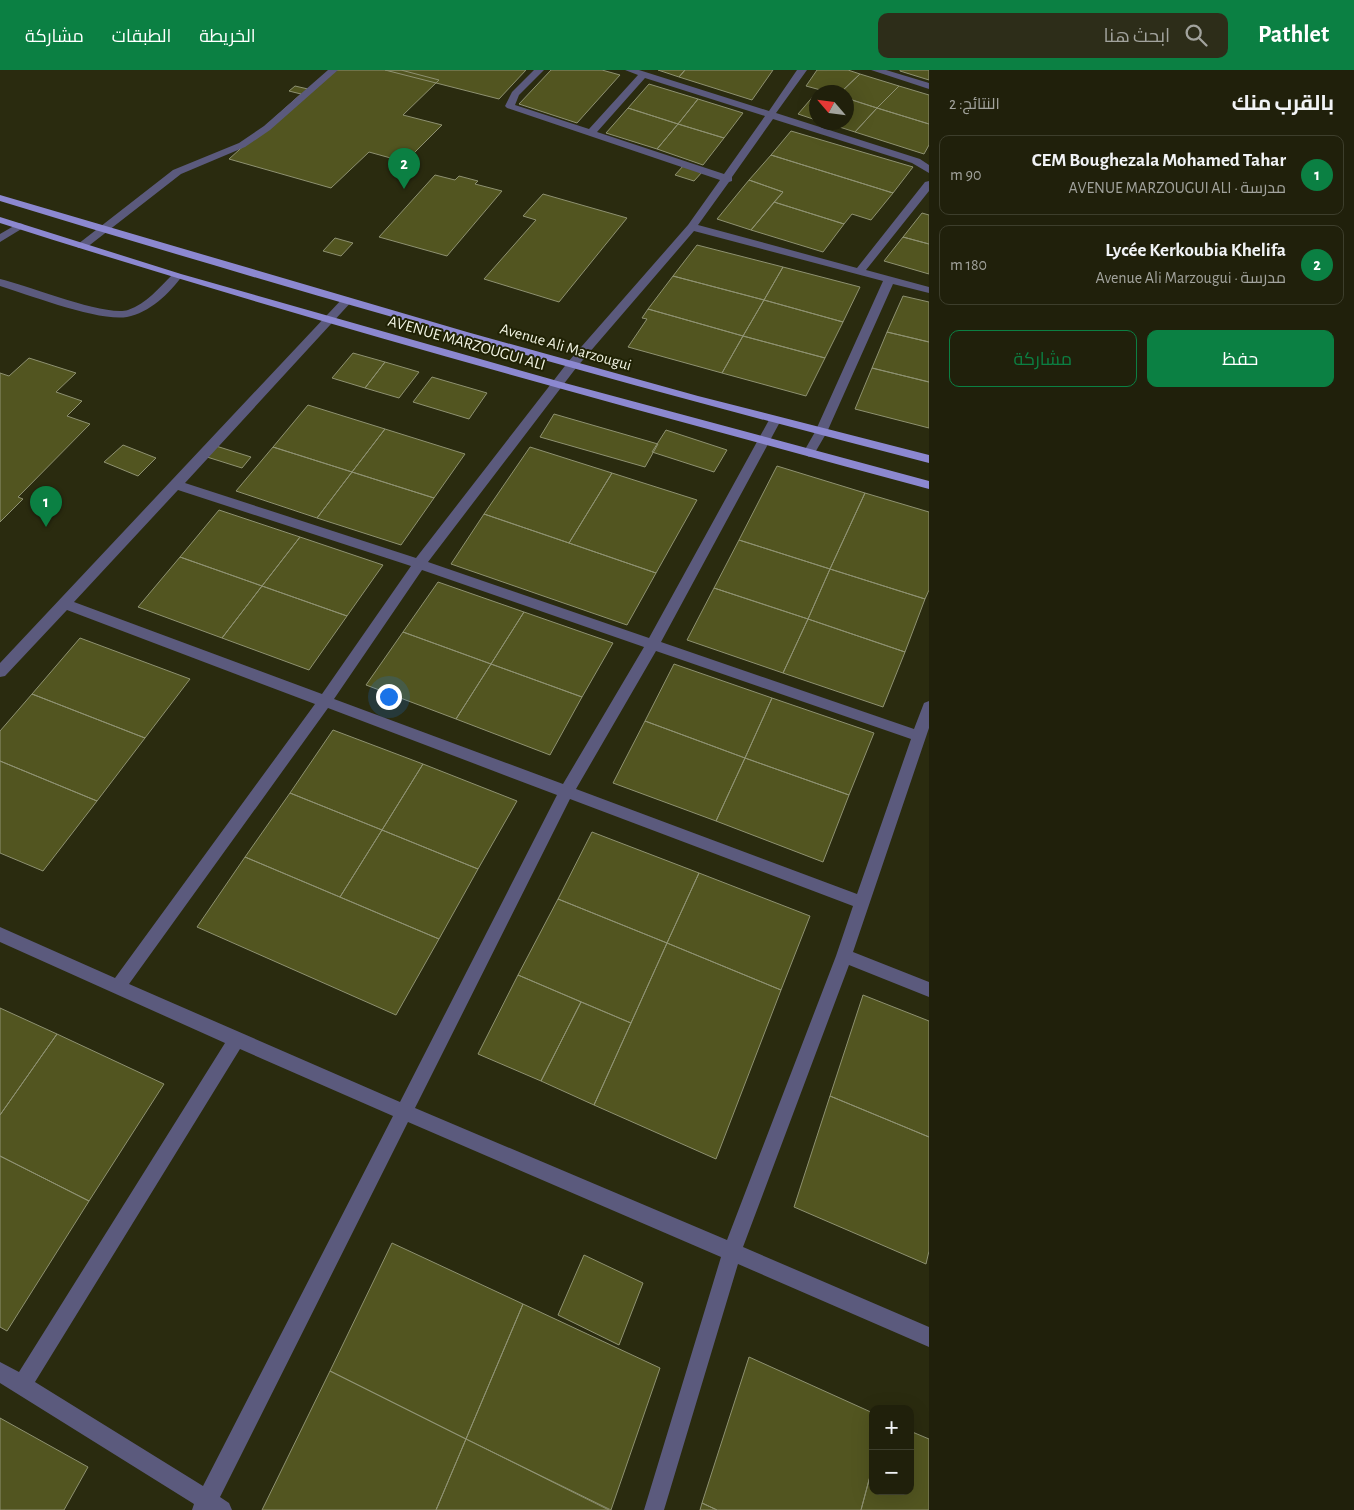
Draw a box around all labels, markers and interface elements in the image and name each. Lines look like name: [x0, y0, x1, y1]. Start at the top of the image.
search box: [878, 13, 1228, 58]
icon: search: [1182, 21, 1210, 49]
text: Pathlet: [1258, 23, 1329, 47]
text: ابحث هنا: [1103, 27, 1170, 46]
text: مشاركة: [25, 28, 84, 46]
text: الطبقات: [112, 28, 171, 46]
text: الخريطة: [199, 28, 256, 46]
north arrow: [809, 85, 854, 130]
text: بالقرب منك: [1232, 93, 1334, 114]
text: النتائج: 2: [949, 96, 1000, 112]
pin: 2: [388, 148, 420, 189]
text: CEM Boughezala Mohamed Tahar: [1032, 151, 1286, 170]
text: 90 m: [950, 167, 981, 183]
text: 1: [1314, 167, 1320, 183]
text: مدرسة · AVENUE MARZOUGUI ALI: [1068, 180, 1286, 196]
text: Lycée Kerkoubia Khelifa: [1105, 241, 1286, 260]
text: 180 m: [950, 257, 987, 273]
text: 2: [1313, 257, 1321, 273]
text: مدرسة · Avenue Ali Marzougui: [1095, 270, 1286, 286]
street label: AVENUE MARZOUGUI ALI: [386, 313, 547, 373]
street label: Avenue Ali Marzougui: [498, 321, 633, 373]
button: مشاركة: [949, 330, 1137, 387]
button: حفظ: [1147, 330, 1334, 387]
pin: 1: [30, 486, 62, 527]
your location: [376, 684, 402, 710]
map controls: [869, 1405, 914, 1495]
button: +: [869, 1405, 914, 1450]
button: −: [869, 1450, 914, 1495]

